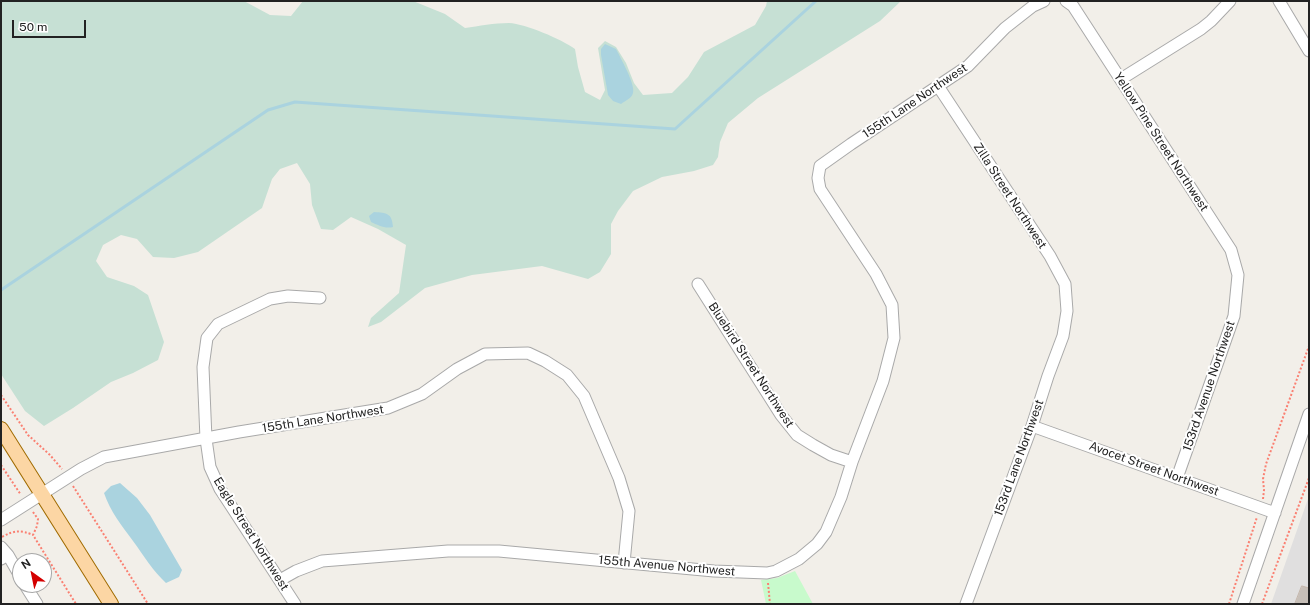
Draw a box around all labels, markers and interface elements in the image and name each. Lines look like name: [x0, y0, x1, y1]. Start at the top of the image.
scale bar: [14, 12, 88, 38]
text: 50 m: [19, 20, 47, 34]
street label: 155th Lane Northwest: [860, 61, 970, 141]
street label: Yellow Pine Street Northwest: [1111, 70, 1211, 214]
street label: Zilla Street Northwest: [970, 140, 1050, 252]
street label: Bluebird Street Northwest: [705, 300, 797, 430]
street label: 153rd Avenue Northwest: [1180, 319, 1238, 453]
street label: 153rd Lane Northwest: [991, 398, 1047, 518]
street label: 155th Lane Northwest: [261, 402, 385, 436]
street label: Avocet Street Northwest: [1087, 439, 1221, 499]
street label: Eagle Street Northwest: [210, 475, 292, 593]
north arrow: [12, 553, 52, 593]
street label: 155th Avenue Northwest: [598, 553, 736, 579]
text: N: [19, 556, 33, 571]

